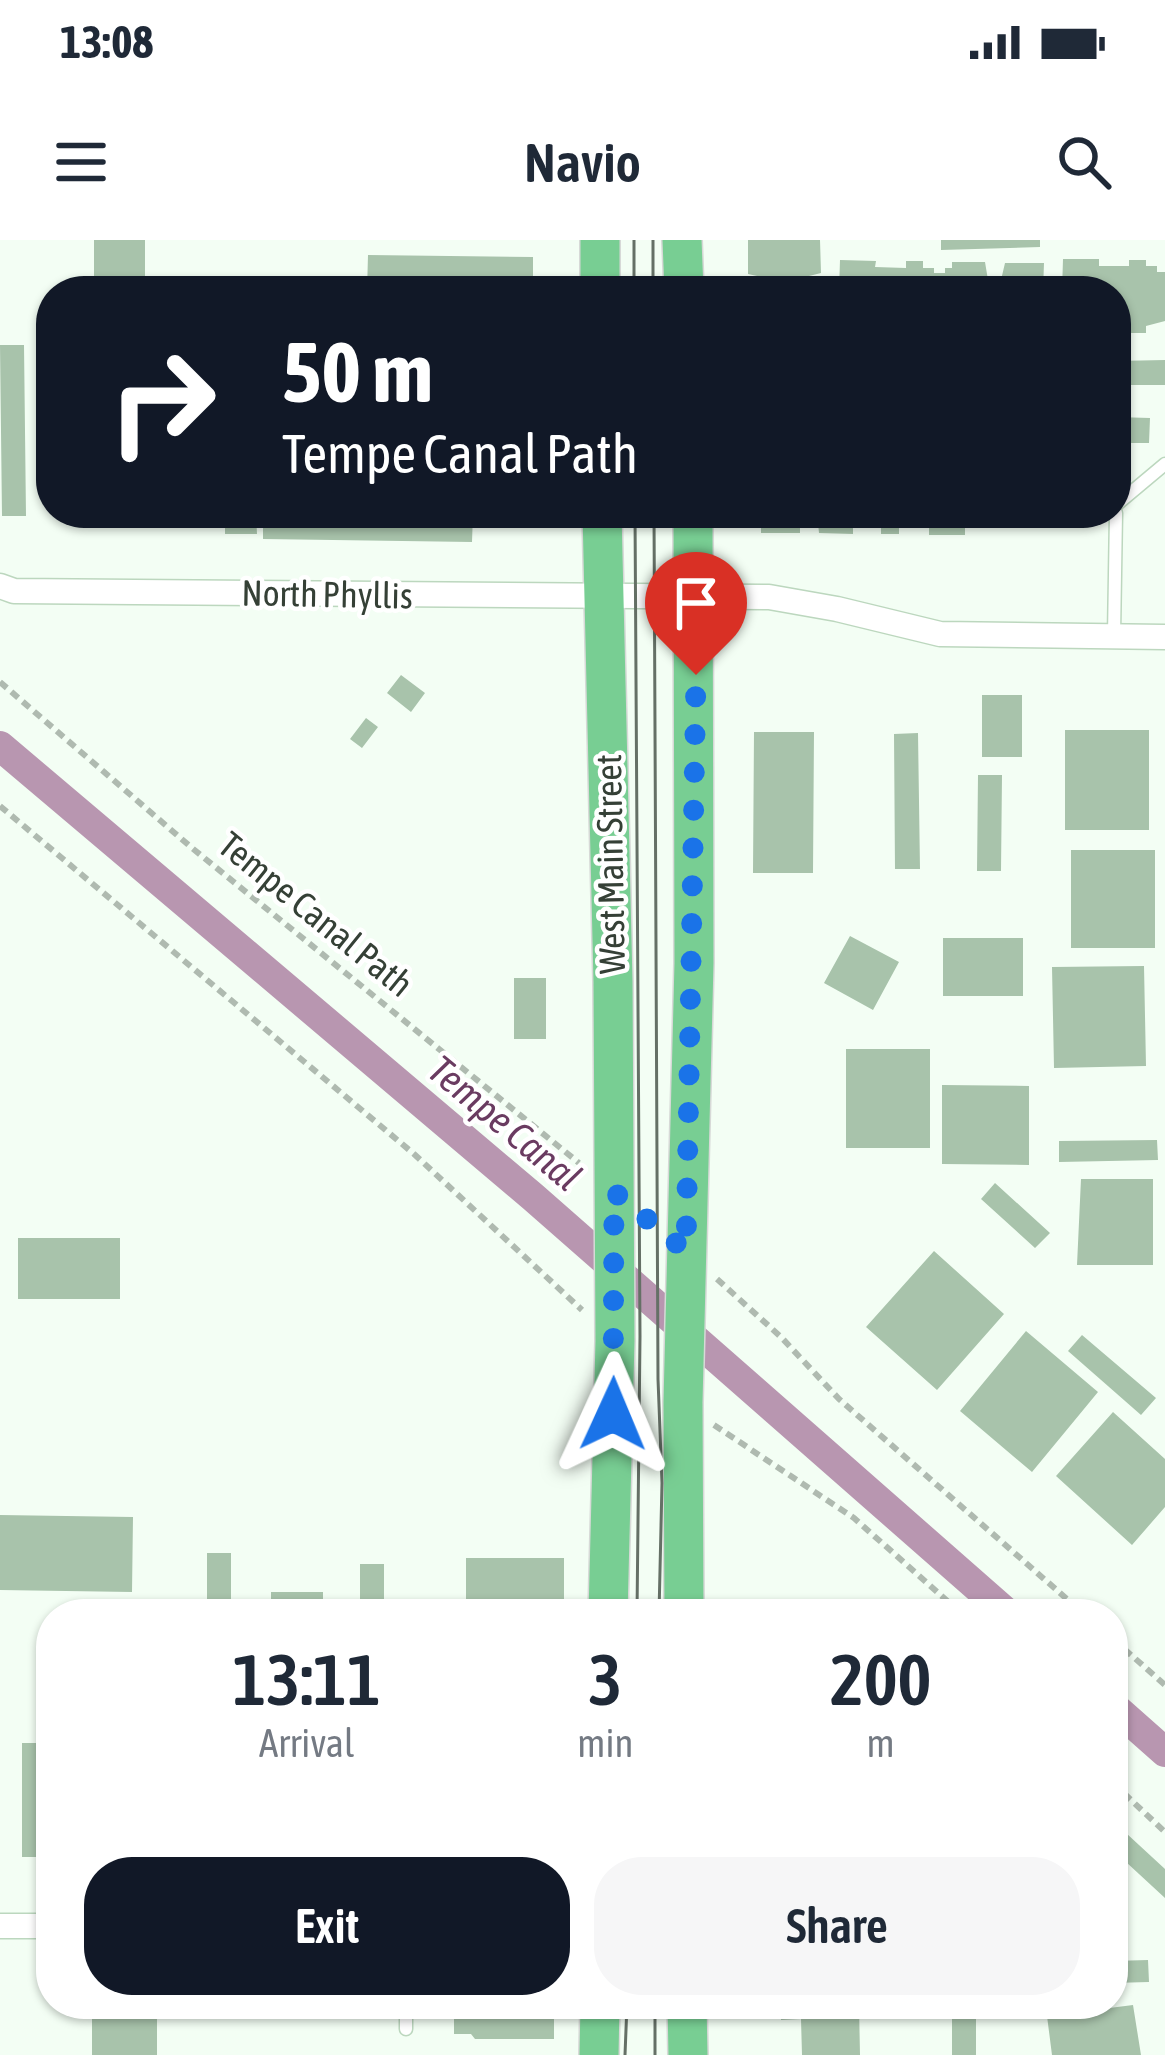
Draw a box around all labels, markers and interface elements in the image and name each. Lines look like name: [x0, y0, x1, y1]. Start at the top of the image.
text: 13:08: [60, 16, 154, 68]
icon: menu: [48, 129, 114, 195]
icon: search: [1051, 129, 1117, 195]
text: Navio: [524, 132, 641, 193]
icon: right: [84, 324, 240, 480]
text: 50 m: [282, 324, 433, 420]
text: Tempe Canal Path: [282, 423, 638, 484]
pin: [645, 552, 747, 675]
icon: arrive: [663, 570, 729, 636]
street label: North Phyllis: [241, 572, 413, 616]
street label: West Main Street: [587, 754, 633, 974]
street label: Tempe Canal Path: [211, 823, 421, 1005]
water label: Tempe Canal: [420, 1047, 590, 1199]
position arrow: [550, 1351, 676, 1477]
text: 13:11: [233, 1638, 381, 1720]
text: 3: [588, 1638, 622, 1720]
text: 200: [830, 1638, 931, 1720]
text: Arrival: [259, 1721, 354, 1765]
text: min: [577, 1721, 633, 1765]
text: m: [867, 1721, 895, 1765]
button: Exit: [84, 1857, 570, 1995]
button: Share: [594, 1857, 1080, 1995]

